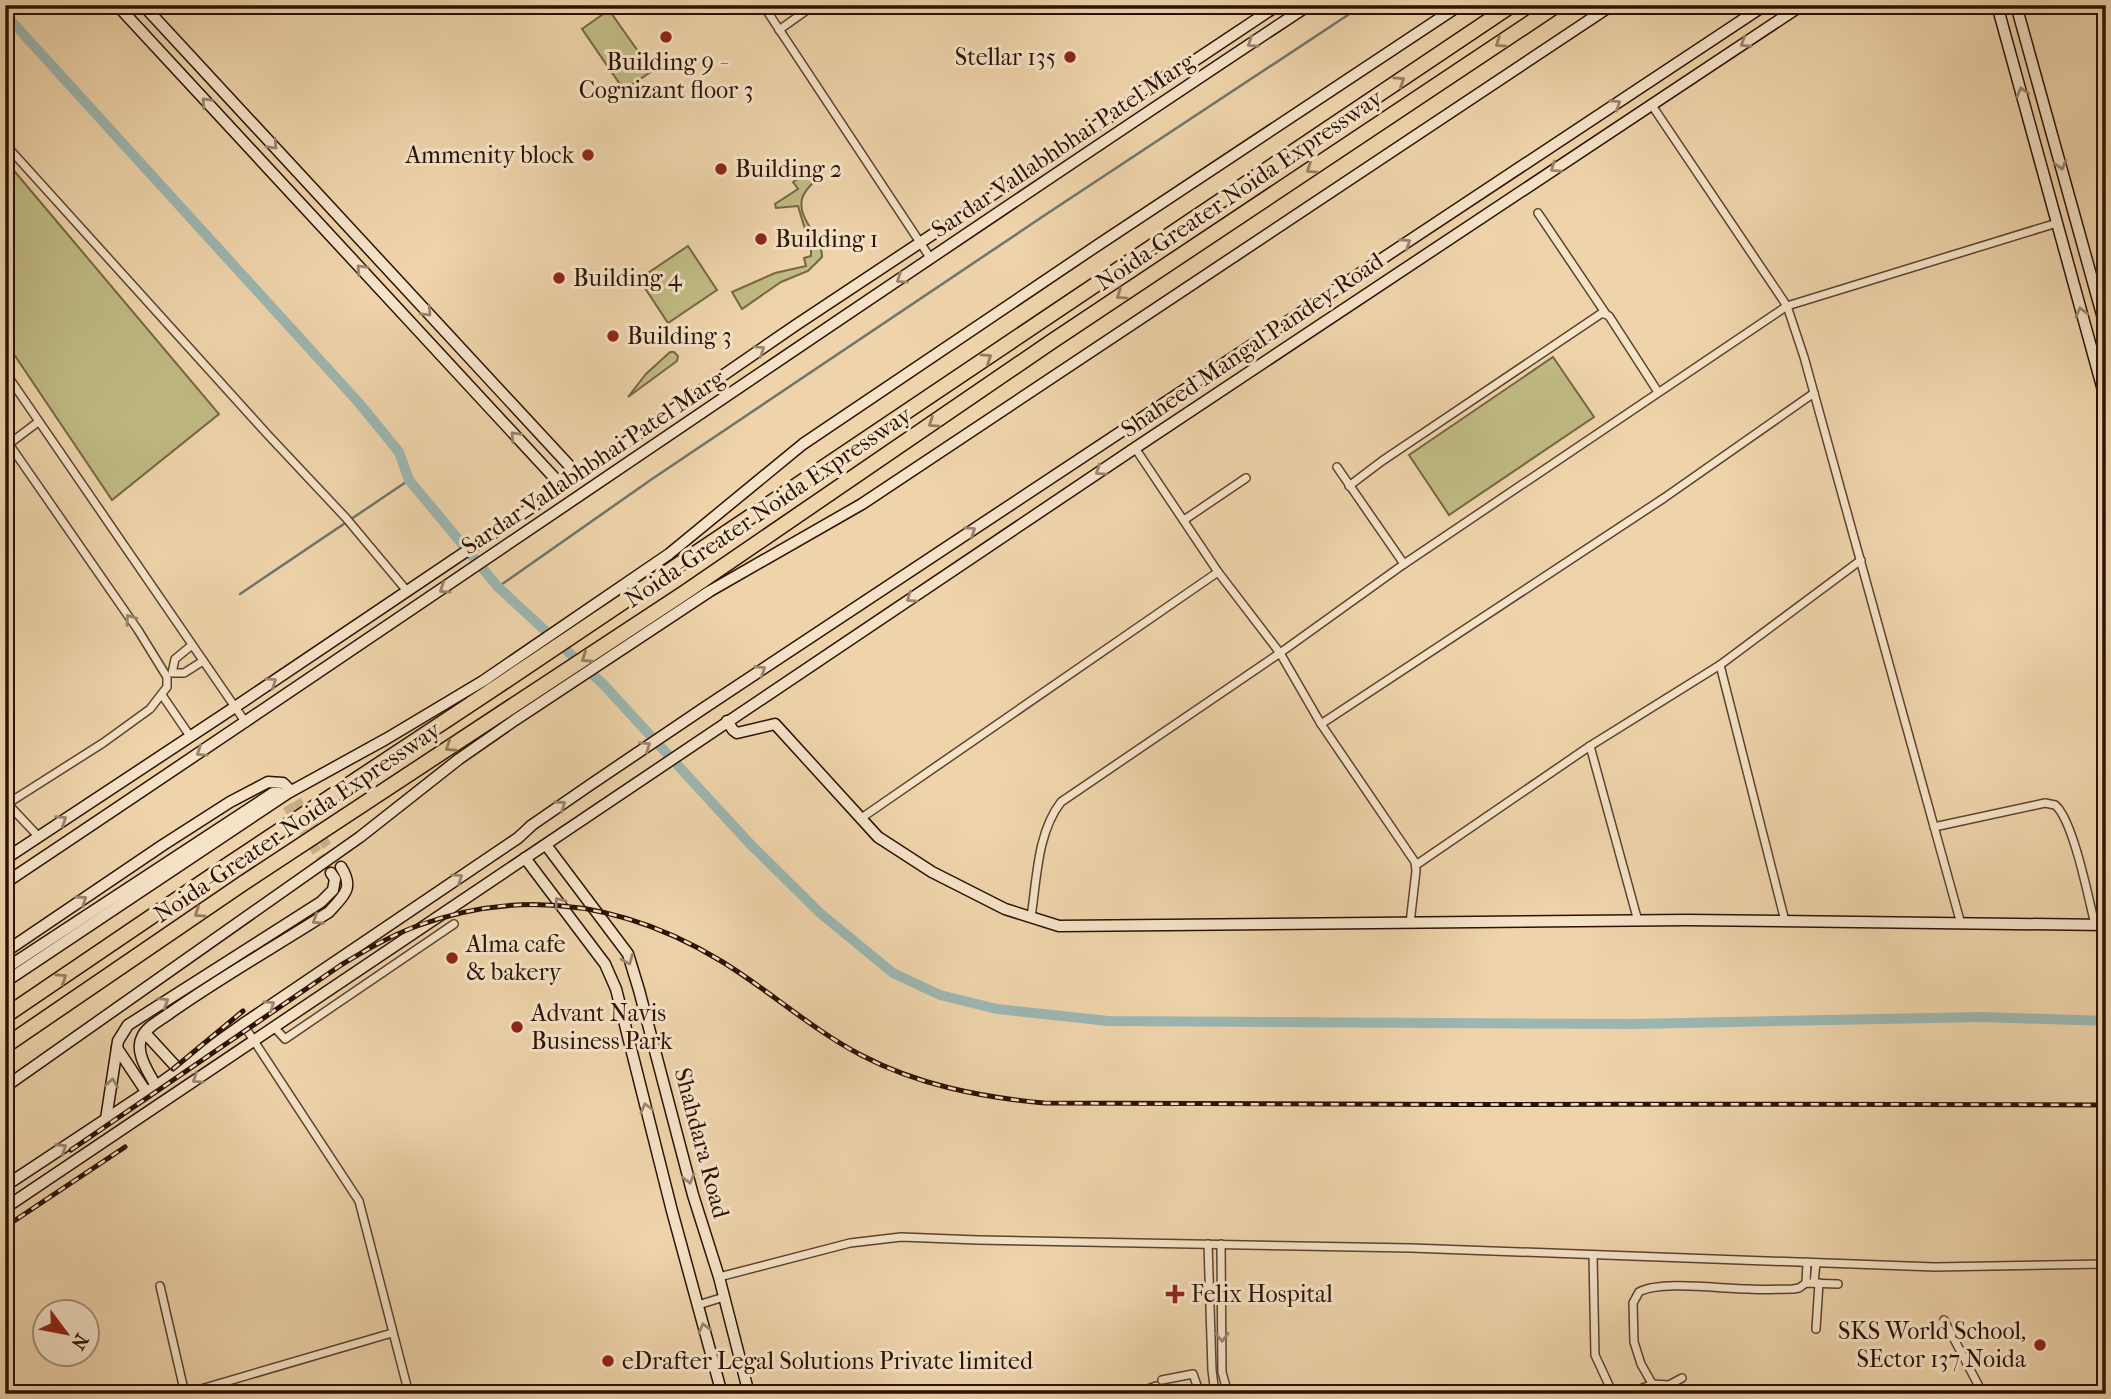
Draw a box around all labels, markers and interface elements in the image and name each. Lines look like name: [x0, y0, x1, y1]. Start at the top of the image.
marker: Building 9 - Cognizant floor 3: [658, 29, 674, 45]
one-way arrow: [1739, 34, 1752, 47]
one-way arrow: [1247, 35, 1260, 47]
one-way arrow: [1495, 35, 1508, 47]
place label: Stellar 135: [955, 43, 1056, 71]
street label: Sardar Vallabhbhai Patel Marg: [926, 46, 1201, 244]
place label: Building 9 - Cognizant floor 3: [579, 48, 753, 104]
marker: Stellar 135: [1062, 49, 1078, 65]
one-way arrow: [1392, 77, 1405, 89]
street label: Noida-Greater Noida Expressway: [1090, 83, 1389, 297]
one-way arrow: [2015, 86, 2030, 98]
one-way arrow: [202, 97, 215, 110]
one-way arrow: [1608, 99, 1621, 112]
one-way arrow: [265, 137, 277, 150]
place label: Ammenity block: [405, 141, 575, 169]
marker: Ammenity block: [580, 147, 596, 163]
place label: Building 2: [735, 155, 842, 183]
one-way arrow: [2053, 159, 2067, 171]
one-way arrow: [1550, 160, 1563, 172]
marker: Building 2: [713, 161, 729, 177]
one-way arrow: [1306, 161, 1319, 174]
place label: Building 1: [775, 225, 878, 253]
marker: Building 1: [753, 231, 769, 247]
one-way arrow: [1398, 238, 1411, 251]
street label: Shaheed Mangal Pandey Road: [1116, 246, 1389, 443]
one-way arrow: [357, 264, 369, 277]
place label: Building 4: [573, 264, 683, 292]
marker: Building 4: [551, 270, 567, 286]
one-way arrow: [896, 271, 909, 283]
one-way arrow: [1116, 287, 1129, 300]
one-way arrow: [419, 304, 432, 317]
one-way arrow: [2075, 306, 2090, 318]
place label: Building 3: [627, 322, 732, 350]
marker: Building 3: [605, 328, 621, 344]
one-way arrow: [752, 346, 765, 359]
one-way arrow: [979, 353, 992, 366]
street label: Sardar Vallabhbhai Patel Marg: [456, 363, 731, 561]
street label: Noida-Greater Noida Expressway: [619, 400, 918, 614]
one-way arrow: [928, 415, 941, 427]
one-way arrow: [511, 431, 524, 444]
one-way arrow: [1095, 463, 1108, 476]
one-way arrow: [963, 527, 976, 539]
one-way arrow: [438, 581, 451, 594]
one-way arrow: [906, 589, 919, 602]
one-way arrow: [126, 614, 138, 627]
one-way arrow: [580, 649, 593, 662]
one-way arrow: [753, 666, 766, 679]
one-way arrow: [264, 678, 277, 690]
street label: Noida-Greater Noida Expressway: [148, 715, 447, 929]
one-way arrow: [445, 739, 458, 751]
one-way arrow: [639, 741, 652, 754]
one-way arrow: [196, 744, 209, 756]
one-way arrow: [553, 801, 566, 813]
one-way arrow: [54, 816, 67, 829]
one-way arrow: [450, 874, 463, 886]
one-way arrow: [74, 896, 87, 908]
one-way arrow: [554, 897, 567, 910]
one-way arrow: [194, 905, 207, 917]
one-way arrow: [311, 912, 324, 925]
place label: Alma cafe & bakery: [465, 930, 566, 986]
marker: Alma cafe & bakery: [444, 950, 460, 966]
one-way arrow: [620, 953, 634, 965]
one-way arrow: [54, 973, 67, 986]
one-way arrow: [156, 997, 169, 1010]
place label: Advant Navis Business Park: [530, 999, 673, 1055]
one-way arrow: [262, 1001, 275, 1013]
marker: Advant Navis Business Park: [509, 1019, 525, 1035]
street label: Shahdara Road: [668, 1065, 736, 1222]
one-way arrow: [192, 1071, 205, 1084]
one-way arrow: [104, 1078, 119, 1089]
one-way arrow: [640, 1102, 654, 1114]
one-way arrow: [55, 1143, 68, 1156]
one-way arrow: [681, 1173, 695, 1185]
place label: Felix Hospital: [1191, 1280, 1333, 1308]
marker: Felix Hospital: [1165, 1284, 1185, 1304]
north arrow: [32, 1298, 102, 1368]
place label: SKS World School, SEctor 137 Noida: [1838, 1317, 2027, 1373]
one-way arrow: [698, 1322, 712, 1334]
text: N: [66, 1330, 93, 1354]
one-way arrow: [1214, 1332, 1230, 1343]
marker: SKS World School, SEctor 137 Noida: [2032, 1337, 2048, 1353]
place label: eDrafter Legal Solutions Private limited: [622, 1347, 1034, 1375]
marker: eDrafter Legal Solutions Private limited: [600, 1353, 616, 1369]

